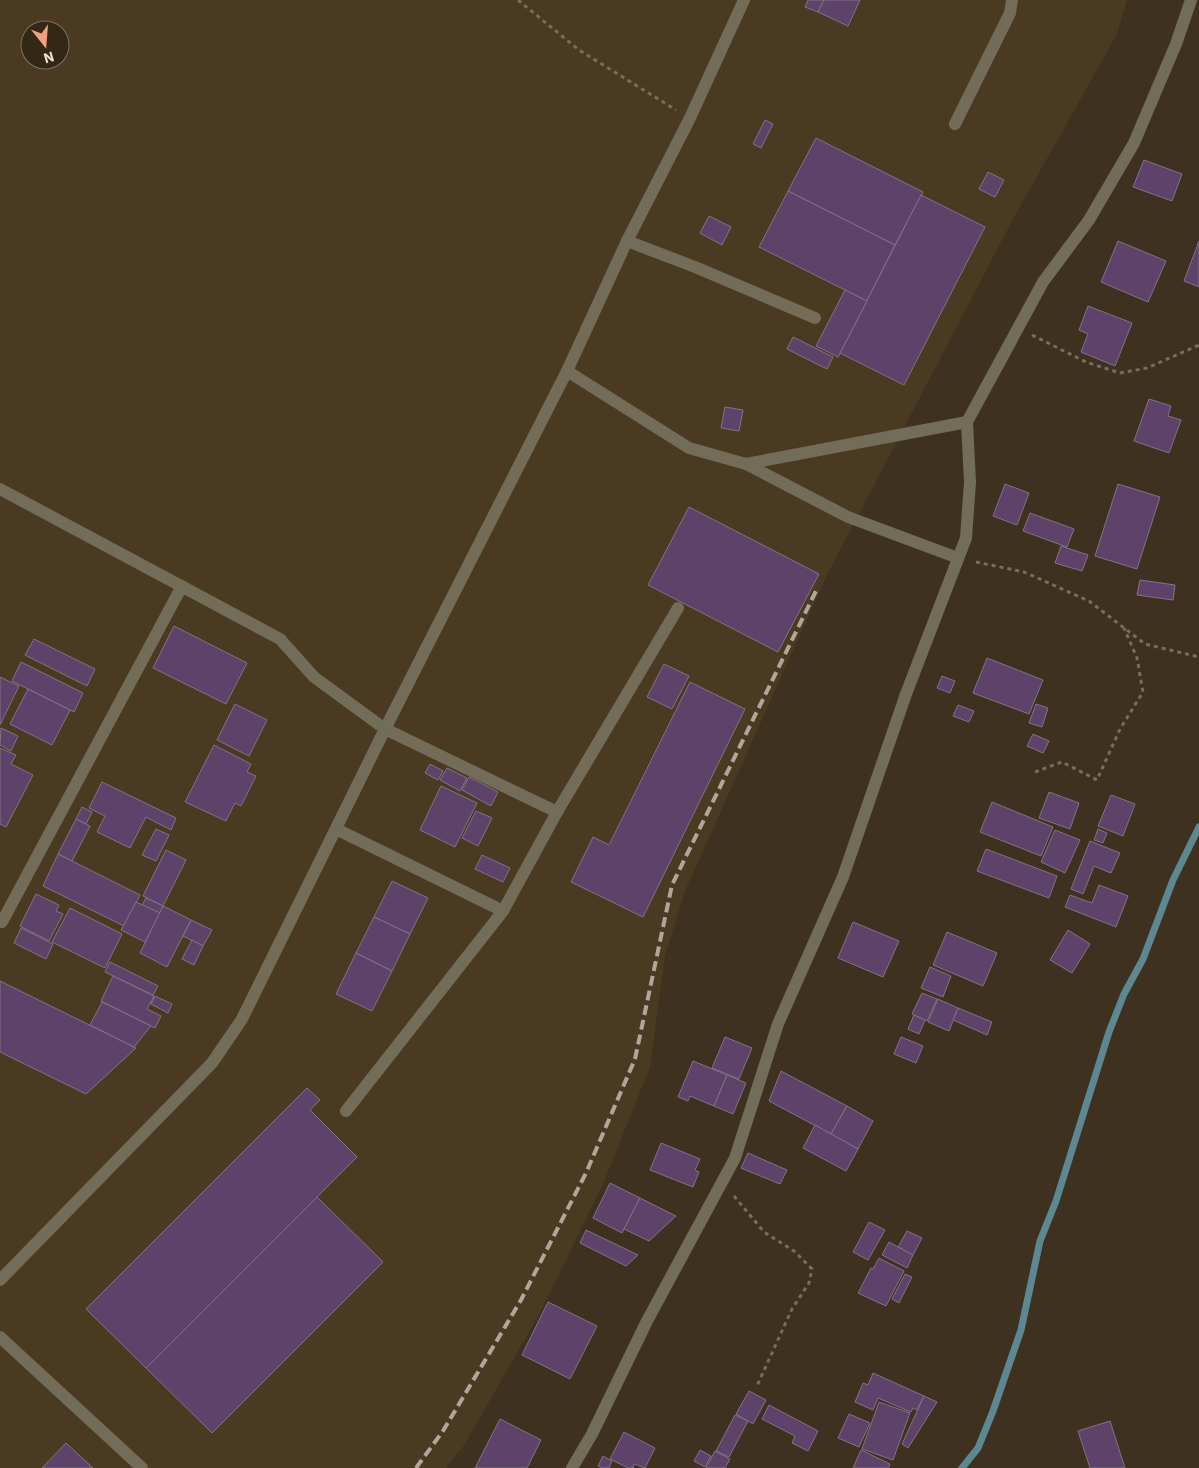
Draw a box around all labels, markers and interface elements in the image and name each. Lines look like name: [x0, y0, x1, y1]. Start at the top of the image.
north arrow: [20, 20, 70, 70]
text: N: [41, 47, 56, 68]

